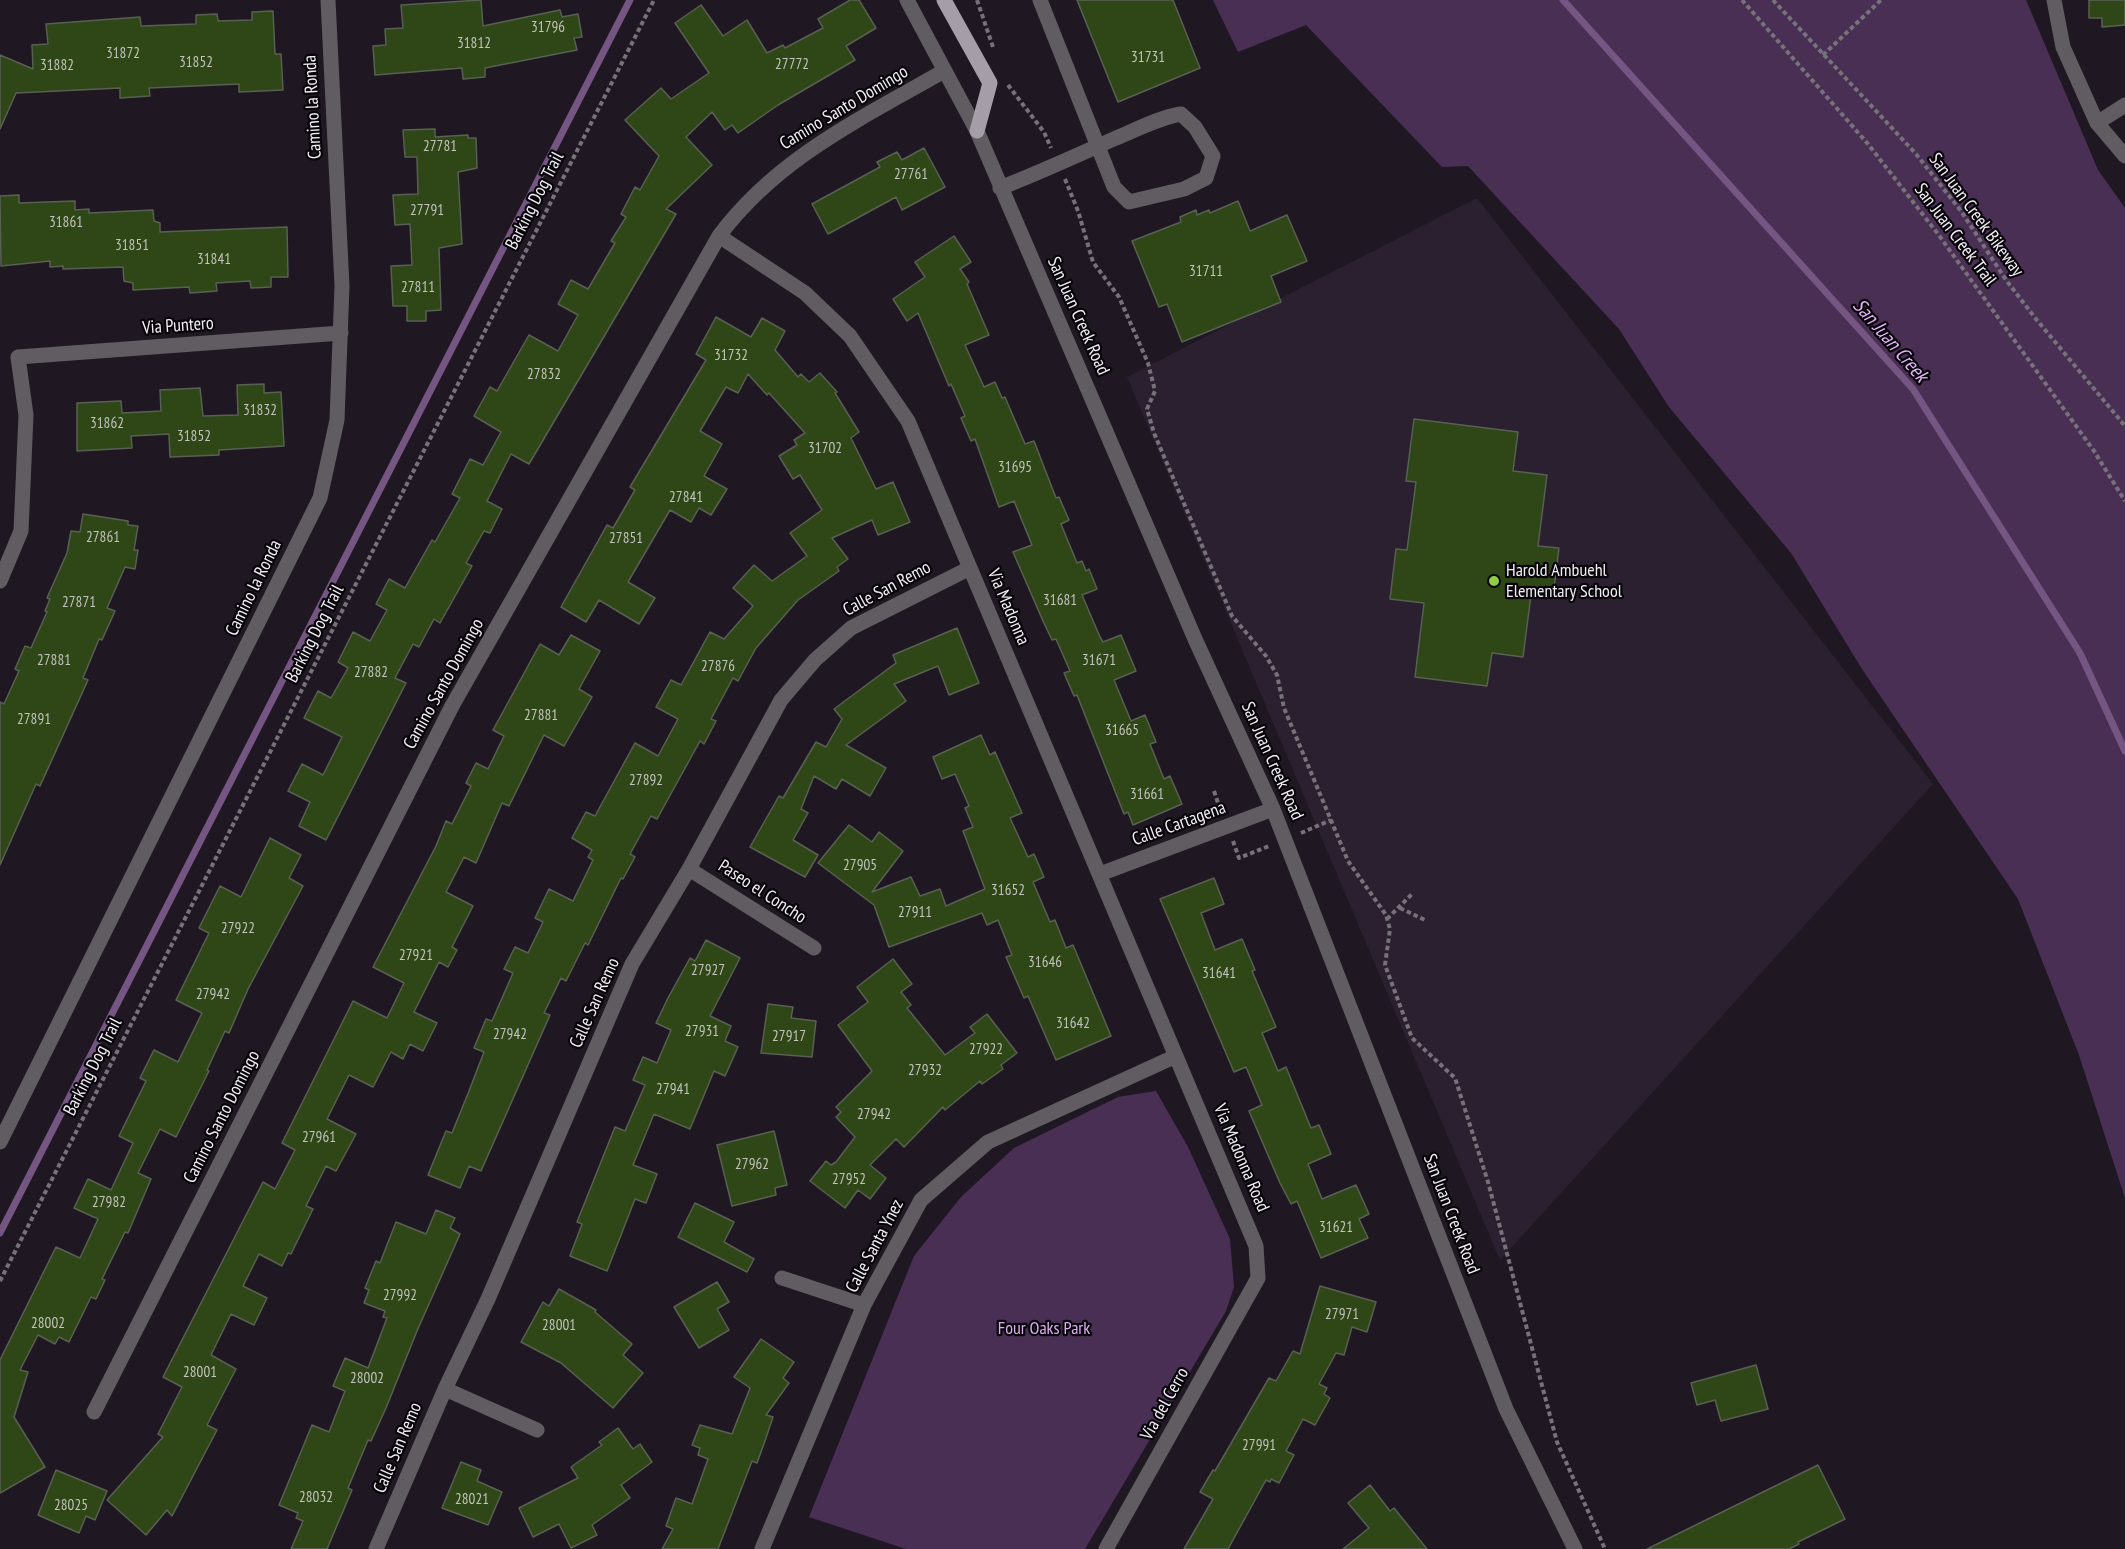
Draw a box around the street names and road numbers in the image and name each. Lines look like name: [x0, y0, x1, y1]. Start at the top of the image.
street label: Camino la Ronda: [299, 54, 327, 160]
street label: Camino Santo Domingo: [776, 61, 912, 155]
street label: Barking Dog Trail: [501, 149, 569, 253]
street label: San Juan Creek Bikeway: [1924, 149, 2028, 281]
street label: San Juan Creek Trail: [1909, 179, 2001, 291]
street label: San Juan Creek Road: [1042, 254, 1114, 378]
street label: Via Puntero: [142, 313, 214, 339]
street label: Camino la Ronda: [221, 536, 287, 640]
street label: Calle San Remo: [839, 557, 935, 621]
street label: Via Madonna: [982, 566, 1034, 648]
street label: Barking Dog Trail: [281, 582, 349, 686]
street label: Camino Santo Domingo: [399, 615, 489, 753]
street label: San Juan Creek Road: [1236, 699, 1308, 823]
street label: Calle Cartagena: [1129, 797, 1229, 851]
street label: Paseo el Concho: [714, 856, 810, 928]
street label: Calle San Remo: [566, 955, 624, 1051]
street label: Barking Dog Trail: [59, 1015, 127, 1119]
street label: Camino Santo Domingo: [179, 1047, 265, 1187]
street label: Via Madonna Road: [1209, 1101, 1273, 1215]
street label: San Juan Creek Road: [1418, 1151, 1484, 1277]
street label: Calle Santa Ynez: [841, 1196, 909, 1296]
street label: Via del Cerro: [1136, 1364, 1194, 1444]
street label: Calle San Remo: [369, 1399, 427, 1497]

